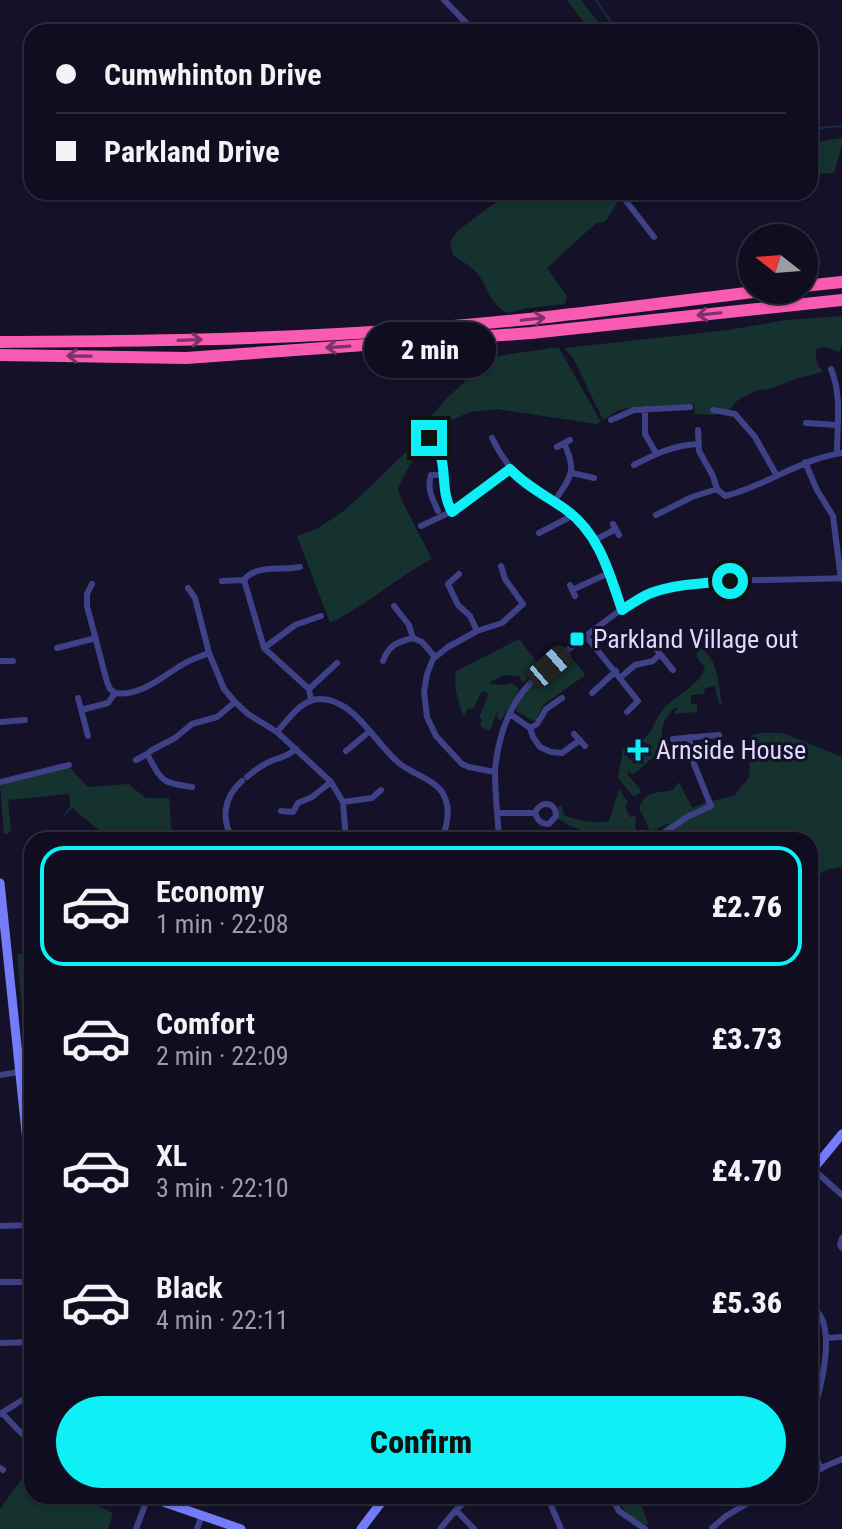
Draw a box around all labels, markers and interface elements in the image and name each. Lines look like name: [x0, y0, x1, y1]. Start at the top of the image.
text: Cumwhinton Drive: [104, 57, 322, 92]
text: Parkland Drive: [104, 134, 280, 169]
north arrow: [738, 224, 818, 304]
map controls: [738, 224, 818, 304]
one-way arrow: [696, 307, 723, 322]
one-way arrow: [519, 311, 546, 326]
callout: 2 min: [363, 322, 495, 378]
one-way arrow: [176, 332, 203, 348]
text: 2 min: [401, 335, 459, 365]
one-way arrow: [325, 340, 352, 355]
one-way arrow: [66, 349, 93, 364]
route end: [411, 420, 447, 456]
route start: [712, 563, 748, 599]
place label: Parkland Village out: [593, 624, 798, 654]
marker: Parkland Village out: [568, 630, 586, 648]
car: [524, 641, 576, 691]
place label: Arnside House: [656, 735, 806, 765]
marker: Arnside House: [627, 739, 649, 761]
icon: car: [60, 870, 132, 942]
text: Economy: [156, 874, 264, 909]
text: £2.76: [712, 889, 782, 924]
text: 1 min · 22:08: [156, 909, 289, 939]
icon: car: [60, 1002, 132, 1074]
text: Comfort: [156, 1006, 255, 1041]
text: £3.73: [712, 1021, 782, 1056]
text: 2 min · 22:09: [156, 1041, 289, 1071]
icon: car: [60, 1134, 132, 1206]
text: XL: [156, 1138, 187, 1173]
text: £4.70: [712, 1153, 782, 1188]
text: 3 min · 22:10: [156, 1173, 289, 1203]
icon: car: [60, 1266, 132, 1338]
text: Black: [156, 1270, 223, 1305]
text: £5.36: [712, 1285, 782, 1320]
text: 4 min · 22:11: [156, 1305, 289, 1335]
button: Confirm: [56, 1396, 786, 1488]

